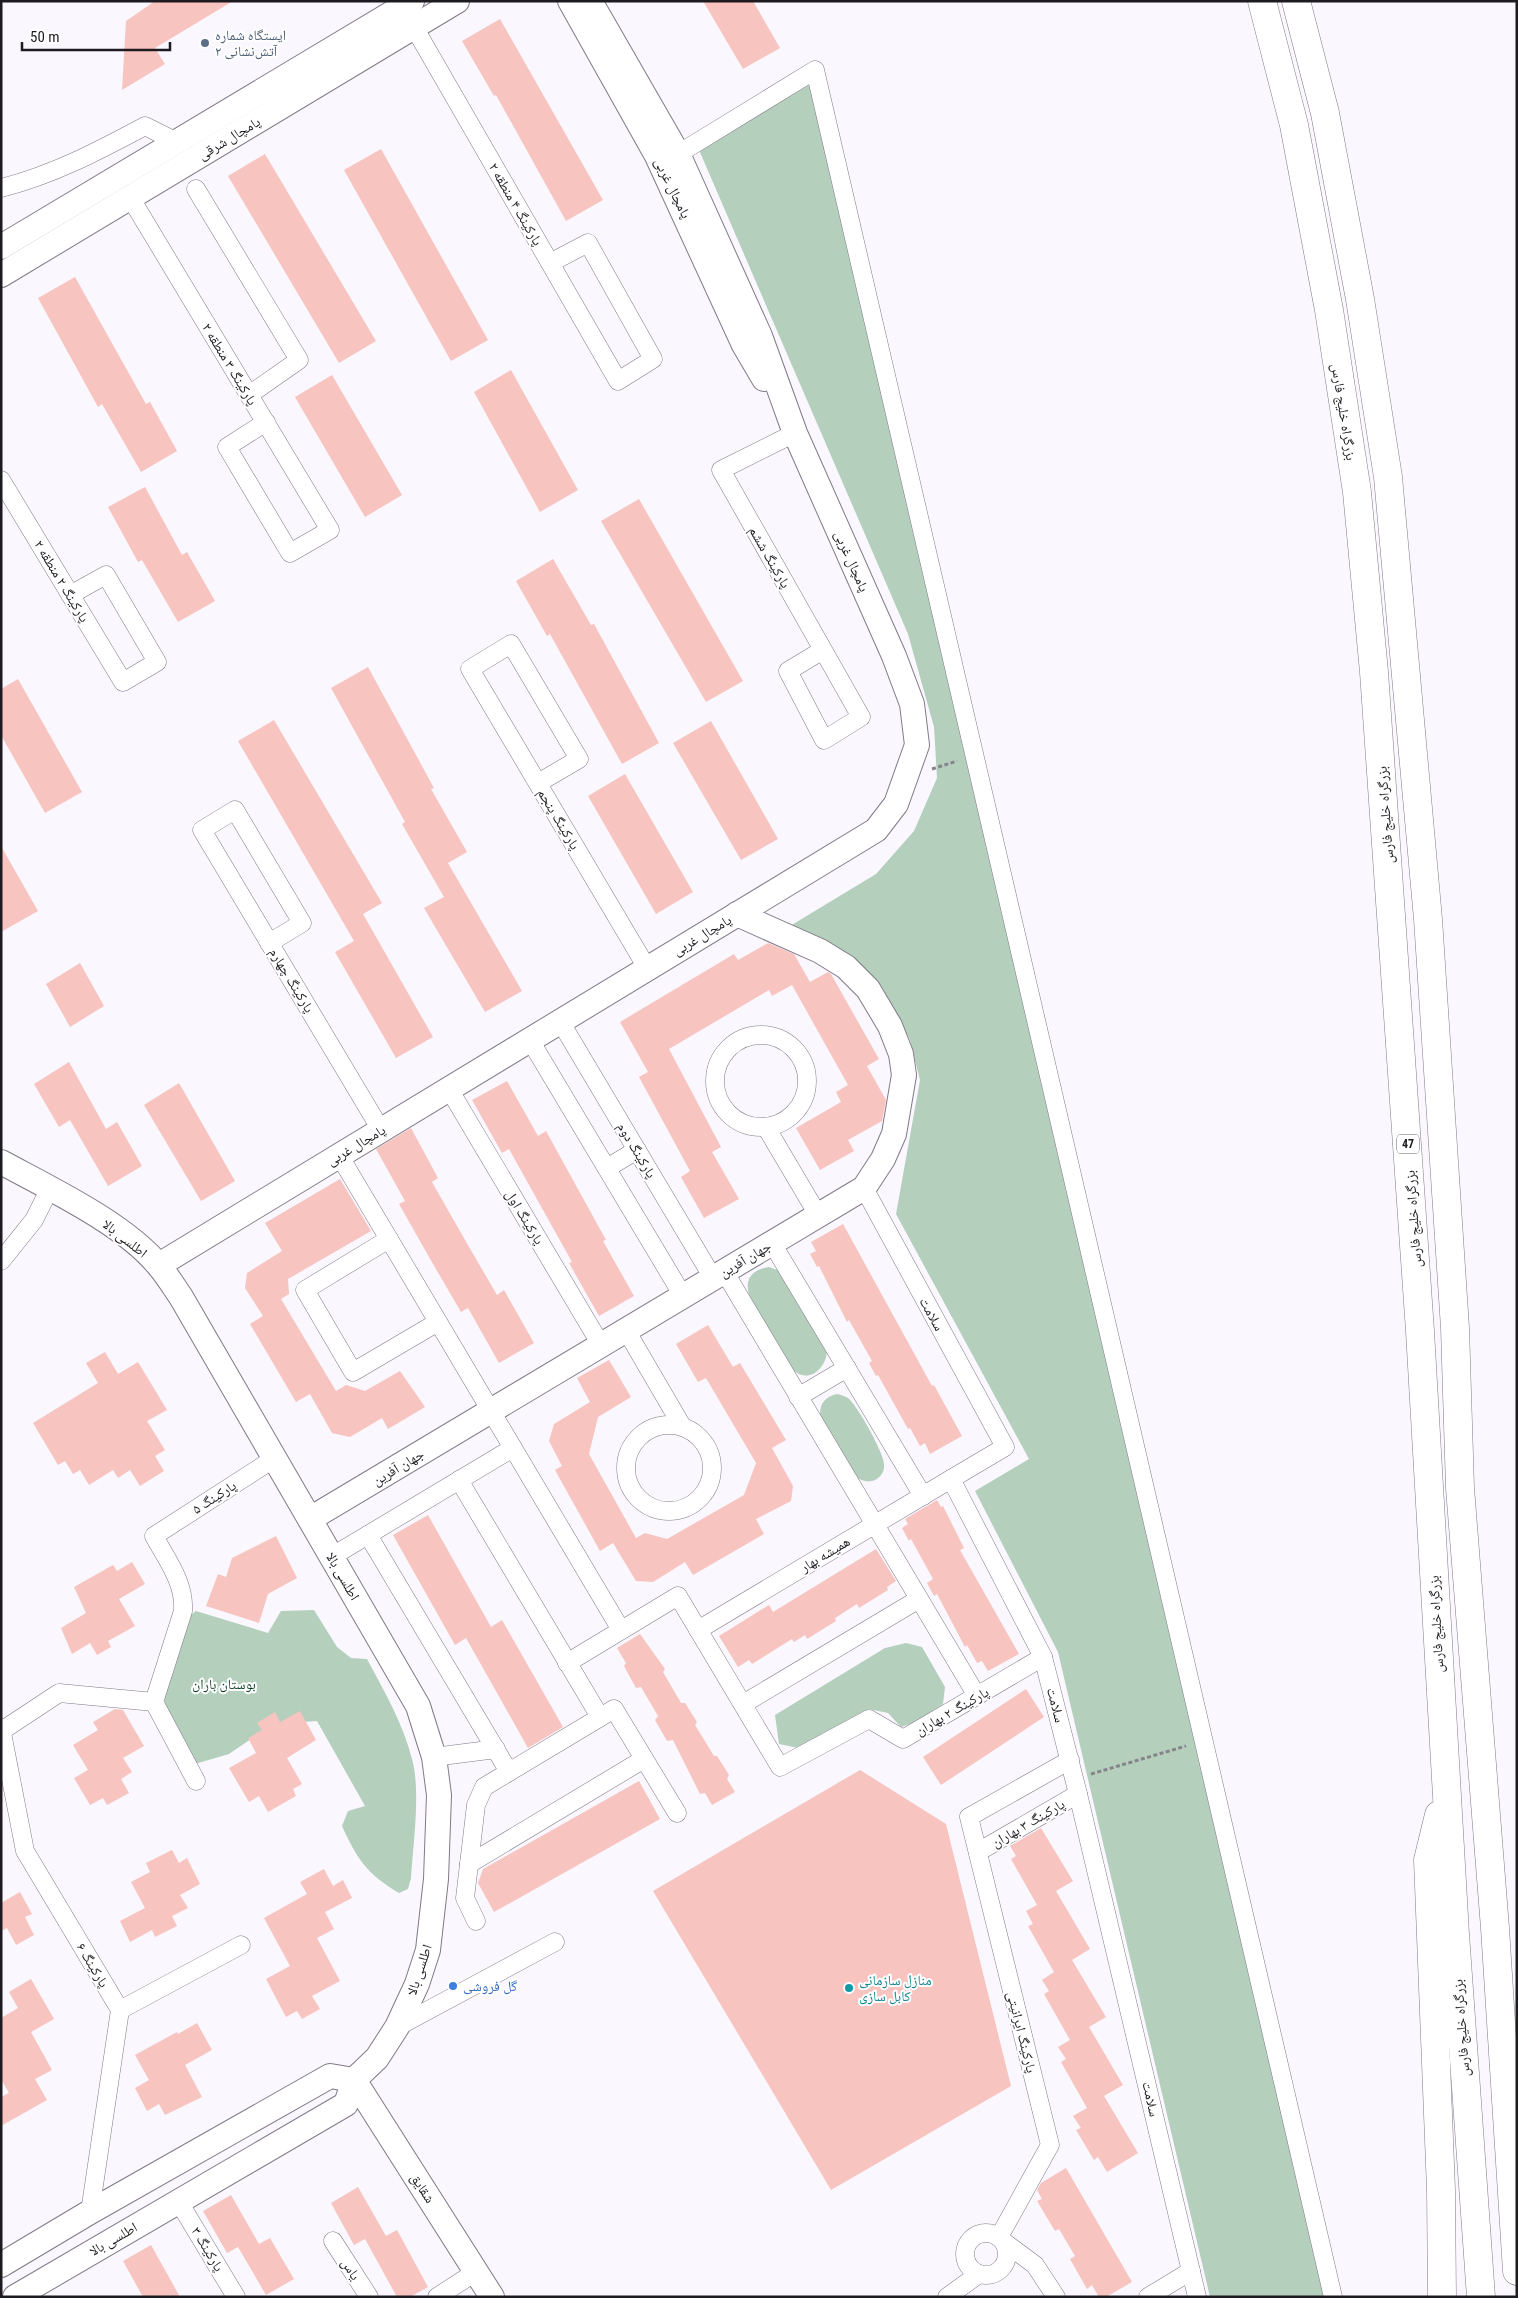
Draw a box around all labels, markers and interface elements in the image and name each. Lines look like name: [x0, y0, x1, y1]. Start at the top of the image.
scale bar: [22, 20, 170, 52]
place label: ایستگاه شماره ۲ آتش‌نشانی: [215, 27, 286, 60]
text: 50 m: [30, 28, 60, 46]
marker: ایستگاه شماره ۲ آتش‌نشانی: [199, 37, 211, 49]
street label: پامچال شرقی: [195, 113, 264, 164]
street label: پامچال غربی: [650, 155, 695, 222]
street label: پارکینگ ۴ منطقه ۲: [485, 160, 546, 249]
street label: پارکینگ ۳ منطقه ۲: [198, 320, 261, 409]
street label: بزرگراه خلیج فارس: [1326, 363, 1360, 462]
street label: پارکینگ ششم: [744, 523, 794, 592]
street label: پامچال غربی: [830, 528, 873, 595]
street label: پارکینگ ۲ منطقه ۲: [30, 537, 93, 626]
street label: بزرگراه خلیج فارس: [1374, 766, 1398, 864]
street label: پارکینگ پنجم: [533, 786, 584, 854]
street label: پامچال غربی: [670, 911, 735, 960]
street label: پارکینگ چهارم: [265, 945, 318, 1017]
street label: پارکینگ دوم: [612, 1119, 660, 1182]
street label: پامچال غربی: [324, 1121, 389, 1170]
road number: 47: [1397, 1134, 1419, 1154]
street label: بزرگراه خلیج فارس: [1402, 1170, 1426, 1268]
street label: پارکینگ اول: [501, 1187, 548, 1248]
street label: اطلسی بالا: [99, 1215, 151, 1261]
street label: جهان آفرین: [716, 1237, 774, 1281]
street label: سلامت: [916, 1295, 948, 1333]
street label: جهان آفرین: [369, 1445, 427, 1489]
street label: پارکینگ ۵: [189, 1477, 240, 1518]
street label: همیشه بهار: [796, 1533, 853, 1576]
street label: اطلسی بالا: [322, 1549, 363, 1603]
street label: بزرگراه خلیج فارس: [1425, 1575, 1449, 1673]
park label: بوستان باران: [192, 1676, 256, 1693]
street label: پارکینگ ۲ بهاران: [913, 1683, 992, 1739]
street label: سلامت: [1044, 1686, 1068, 1724]
street label: پارکینگ ۳ بهاران: [989, 1795, 1068, 1851]
street label: پارکینگ ۶: [73, 1940, 113, 1991]
street label: اطلسی بالا: [403, 1942, 436, 1998]
place label: منازل سازمانی کابل سازی: [859, 1972, 932, 2005]
place label: گل فروشی: [463, 1978, 517, 1995]
street label: بزرگراه خلیج فارس: [1450, 1979, 1474, 2077]
marker: گل فروشی: [447, 1980, 459, 1992]
marker: منازل سازمانی کابل سازی: [843, 1982, 855, 1994]
street label: پارکینگ ایرانیتی: [1003, 1990, 1040, 2075]
street label: سلامت: [1139, 2080, 1163, 2118]
street label: شقایق: [406, 2170, 438, 2207]
street label: اطلسی بالا: [86, 2219, 140, 2260]
street label: پارکینگ ۳: [188, 2224, 228, 2275]
street label: یاس: [337, 2255, 364, 2284]

